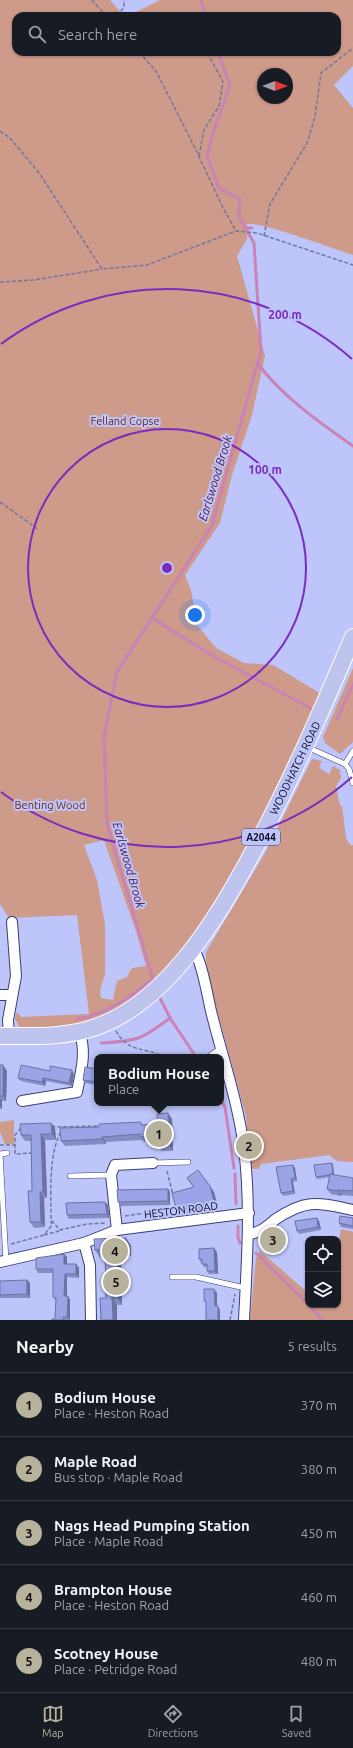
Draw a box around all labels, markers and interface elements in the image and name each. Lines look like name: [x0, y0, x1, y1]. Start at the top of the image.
search box: [12, 12, 341, 56]
icon: search: [26, 23, 48, 45]
text: Search here: [58, 26, 137, 43]
north arrow: [257, 68, 293, 104]
text: 200 m: [268, 308, 302, 321]
park label: Felland Copse: [91, 415, 159, 427]
water label: Earlswood Brook: [196, 433, 234, 522]
text: 100 m: [248, 463, 282, 476]
centre of rings: [160, 561, 174, 575]
your location: [185, 605, 205, 625]
street label: WOODHATCH ROAD: [267, 719, 323, 817]
park label: Benting Wood: [15, 799, 85, 811]
water label: Earlswood Brook: [111, 820, 148, 910]
road number: A2044: [242, 829, 280, 845]
popup: [94, 1054, 224, 1106]
text: Bodium House: [108, 1065, 210, 1082]
text: Place: [108, 1082, 139, 1096]
pin: 1: [146, 1119, 172, 1149]
pin: 2: [236, 1131, 262, 1161]
street label: HESTON ROAD: [143, 1199, 219, 1221]
pin: 3: [260, 1225, 286, 1255]
pin: 4: [102, 1236, 128, 1266]
map controls: [305, 1236, 341, 1308]
button: locate: [305, 1236, 341, 1272]
pin: 5: [103, 1267, 129, 1297]
button: layers: [305, 1272, 341, 1308]
text: Nearby: [16, 1337, 74, 1356]
text: 5 results: [287, 1339, 337, 1353]
text: Bodium House: [54, 1389, 156, 1406]
text: 1: [25, 1398, 33, 1412]
text: 370 m: [301, 1398, 337, 1412]
text: Place · Heston Road: [54, 1406, 169, 1420]
text: Maple Road: [54, 1453, 137, 1470]
text: 2: [25, 1462, 33, 1476]
text: 380 m: [301, 1462, 337, 1476]
text: Bus stop · Maple Road: [54, 1470, 183, 1484]
text: Nags Head Pumping Station: [54, 1517, 250, 1534]
text: 3: [25, 1526, 33, 1540]
text: 450 m: [301, 1526, 337, 1540]
text: Place · Maple Road: [54, 1534, 163, 1548]
text: Brampton House: [54, 1581, 172, 1598]
text: 4: [25, 1590, 33, 1604]
text: 460 m: [301, 1590, 337, 1604]
text: Place · Heston Road: [54, 1598, 169, 1612]
text: Scotney House: [54, 1645, 158, 1662]
text: 5: [25, 1654, 33, 1668]
text: 480 m: [301, 1654, 337, 1668]
text: Place · Petridge Road: [54, 1662, 177, 1676]
tab: Map: [42, 1703, 64, 1739]
tab: Directions: [148, 1703, 198, 1739]
tab: Saved: [282, 1703, 311, 1739]

